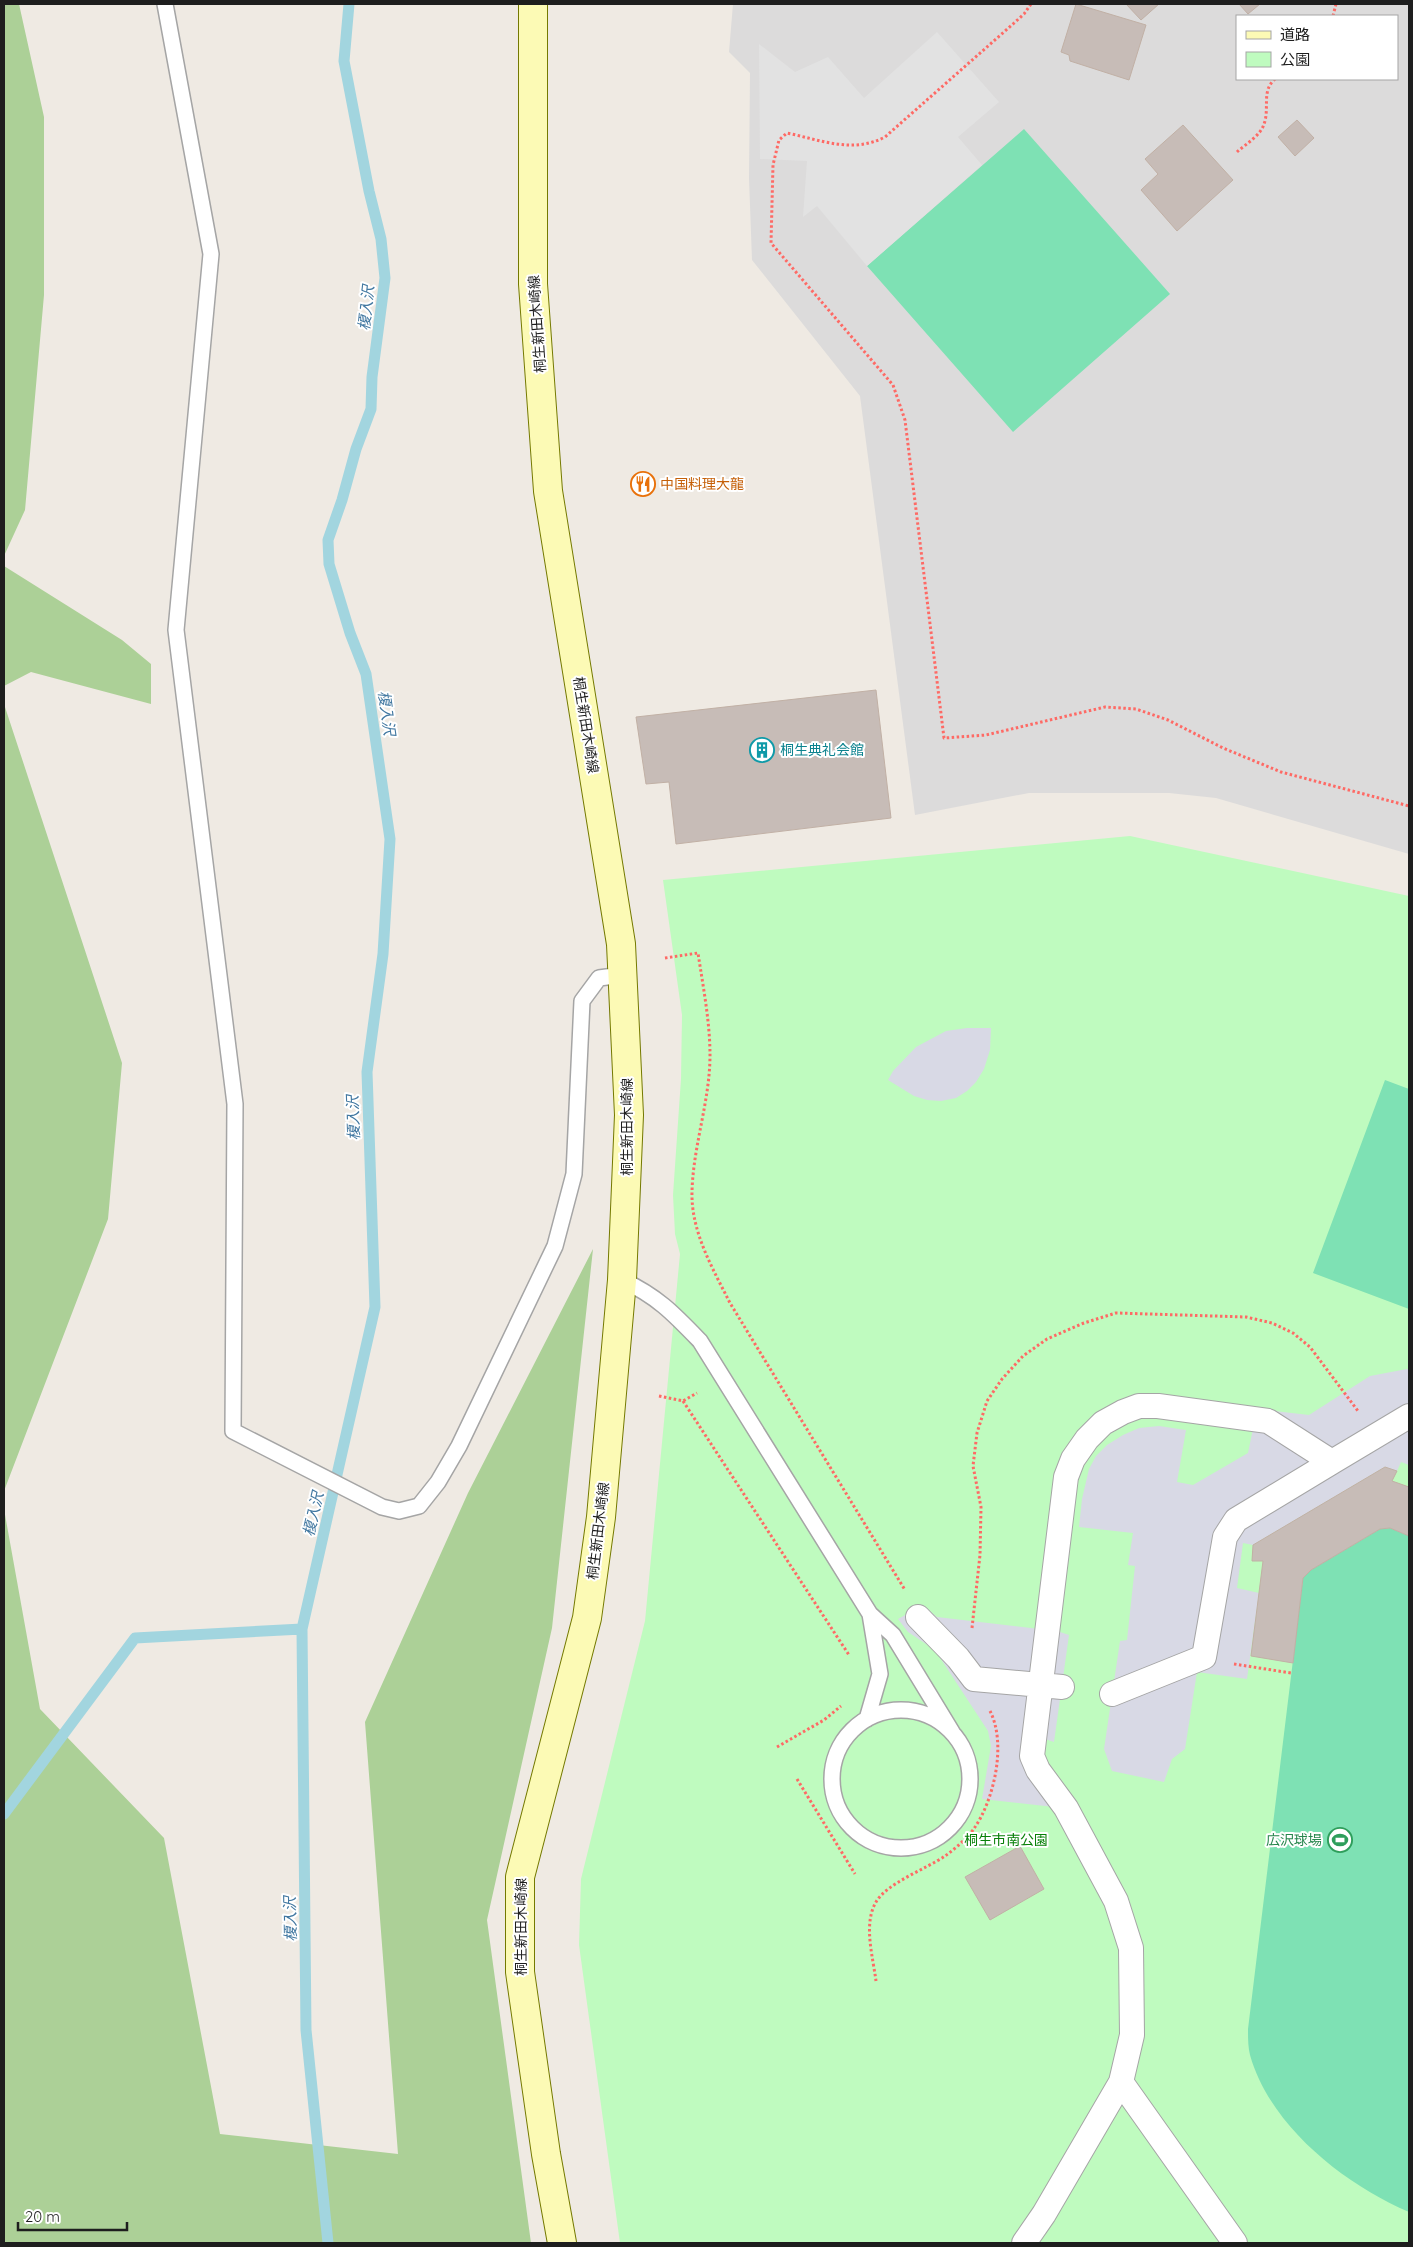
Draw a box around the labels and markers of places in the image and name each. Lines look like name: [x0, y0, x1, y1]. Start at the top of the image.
restaurant icon: 中国料理大龍: [630, 471, 656, 497]
place label: 中国料理大龍: [660, 475, 744, 493]
building icon: 桐生典礼会館: [749, 737, 775, 763]
place label: 桐生典礼会館: [780, 741, 864, 759]
sports icon: 広沢球場: [1327, 1827, 1353, 1853]
place label: 広沢球場: [1266, 1831, 1322, 1849]

